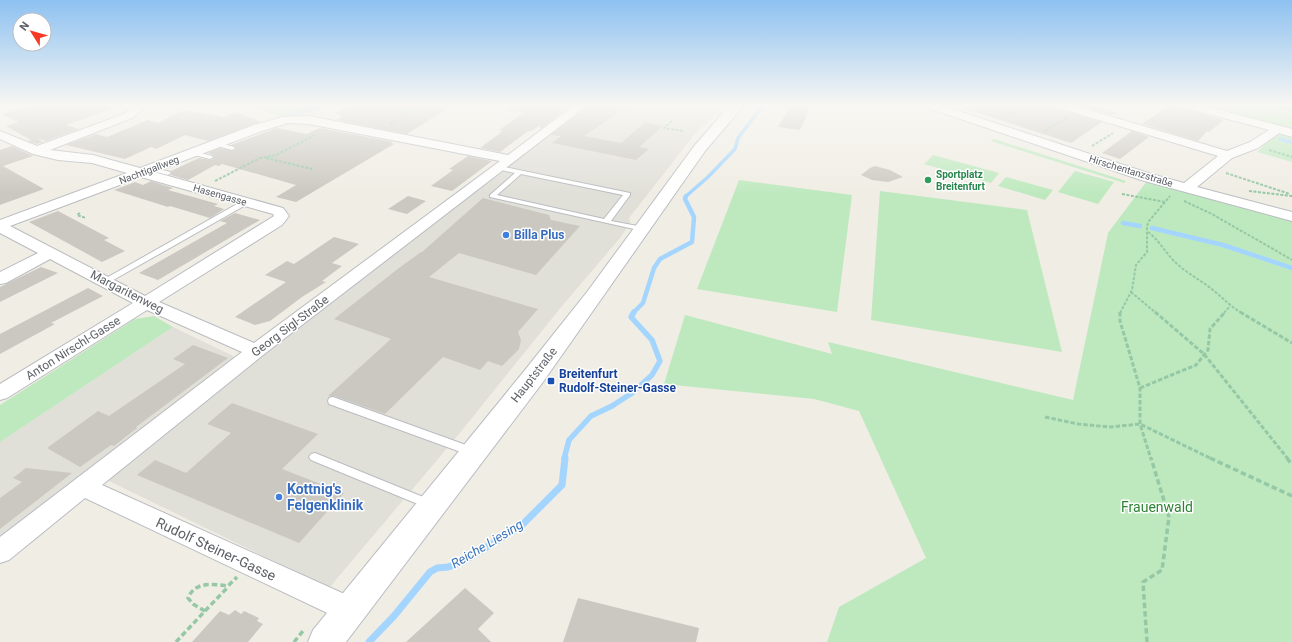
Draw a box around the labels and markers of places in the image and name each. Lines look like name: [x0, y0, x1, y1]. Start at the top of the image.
place label: Sportplatz Breitenfurt: [936, 169, 985, 192]
marker: Sportplatz Breitenfurt: [923, 175, 933, 185]
place label: Billa Plus: [514, 228, 564, 242]
marker: Billa Plus: [501, 230, 511, 240]
place label: Breitenfurt Rudolf-Steiner-Gasse: [559, 367, 677, 395]
marker: Breitenfurt Rudolf-Steiner-Gasse: [546, 376, 556, 386]
place label: Kottnig's Felgenklinik: [287, 481, 364, 513]
marker: Kottnig's Felgenklinik: [274, 492, 284, 502]

